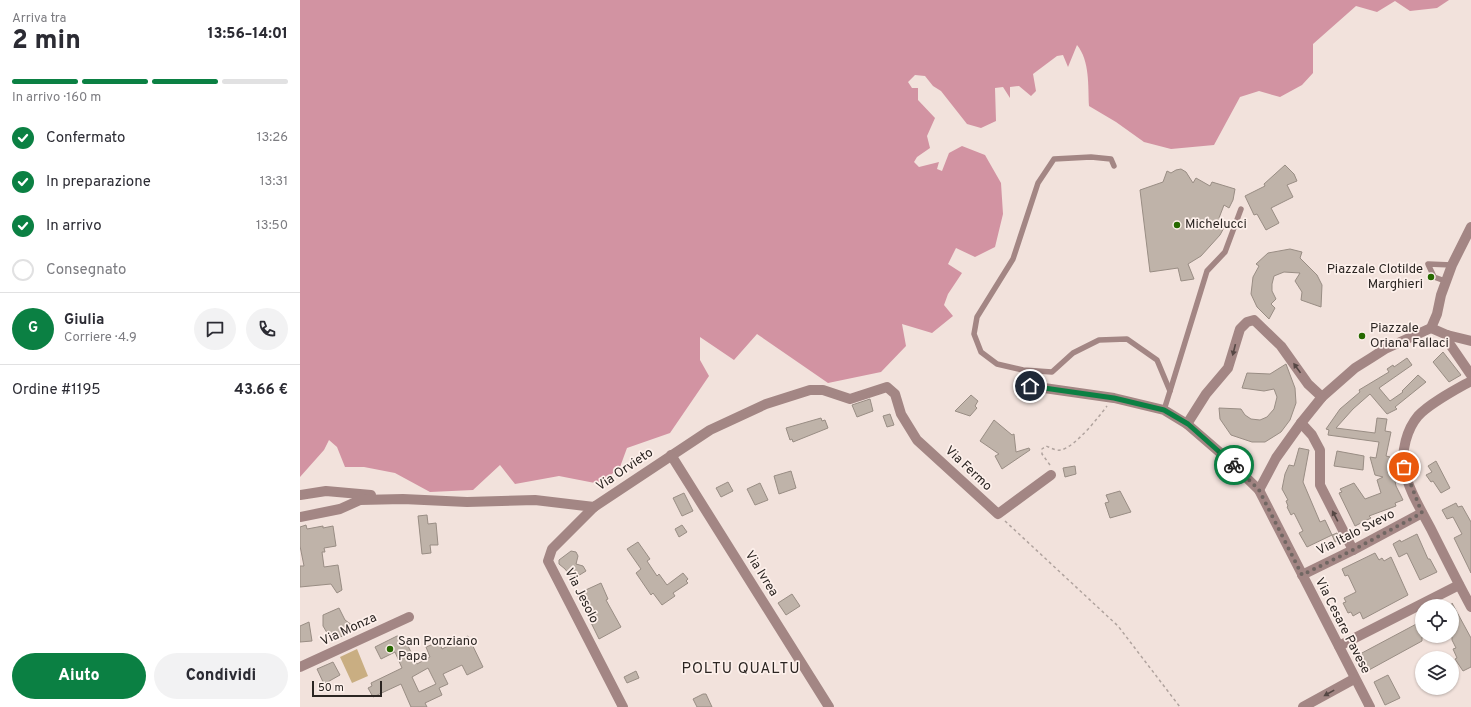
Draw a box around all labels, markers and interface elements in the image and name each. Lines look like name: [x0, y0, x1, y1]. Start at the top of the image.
text: Arriva tra: [12, 11, 66, 27]
text: 2 min: [12, 25, 81, 58]
text: 13:56–14:01: [207, 25, 288, 44]
text: In arrivo · 160 m: [12, 90, 101, 106]
icon: check: [12, 127, 34, 149]
text: Confermato: [46, 129, 125, 148]
text: 13:26: [257, 130, 288, 146]
icon: check: [12, 171, 34, 193]
text: In preparazione: [46, 173, 151, 192]
text: 13:31: [260, 174, 288, 190]
icon: check: [12, 215, 34, 237]
text: In arrivo: [46, 217, 102, 236]
place label: Michelucci: [1185, 217, 1247, 233]
text: 13:50: [256, 218, 288, 234]
marker: Michelucci: [1172, 220, 1182, 230]
text: Consegnato: [46, 261, 126, 280]
place label: Piazzale Clotilde Marghieri: [1327, 262, 1423, 293]
marker: Piazzale Clotilde Marghieri: [1426, 272, 1436, 282]
button: chat: [194, 308, 236, 350]
button: phone: [246, 308, 288, 350]
text: Giulia: [64, 311, 104, 330]
text: G: [28, 319, 38, 338]
place label: Piazzale Oriana Fallaci: [1370, 321, 1449, 352]
text: Corriere · 4.9: [64, 330, 137, 346]
marker: Piazzale Oriana Fallaci: [1357, 331, 1367, 341]
one-way arrow: [1231, 343, 1237, 356]
one-way arrow: [1292, 362, 1301, 373]
pin: [1013, 369, 1047, 403]
icon: home: [1019, 375, 1041, 397]
text: Ordine #1195: [12, 381, 101, 400]
text: 43.66 €: [234, 381, 288, 400]
street label: Via Fermo: [941, 443, 995, 495]
street label: Via Orvieto: [593, 445, 657, 495]
courier: [1214, 445, 1254, 485]
pin: [1387, 450, 1421, 484]
icon: bike: [1223, 454, 1245, 476]
icon: bag: [1393, 456, 1415, 478]
street label: Via Italo Svevo: [1314, 506, 1398, 560]
one-way arrow: [1332, 510, 1338, 522]
street label: Via Ivrea: [741, 548, 781, 600]
street label: Via Jesolo: [560, 566, 602, 626]
street label: Via Cesare Pavese: [1311, 575, 1373, 677]
map controls: [1415, 599, 1459, 695]
button: locate: [1415, 599, 1459, 643]
street label: Via Monza: [318, 610, 380, 650]
place label: San Ponziano Papa: [398, 634, 478, 665]
marker: San Ponziano Papa: [385, 644, 395, 654]
button: layers: [1415, 651, 1459, 695]
button: Aiuto: [12, 653, 146, 699]
button: Condividi: [154, 653, 288, 699]
district label: POLTU QUALTU: [682, 660, 800, 679]
scale bar: [312, 679, 382, 698]
text: 50 m: [318, 681, 344, 695]
one-way arrow: [1323, 690, 1334, 696]

